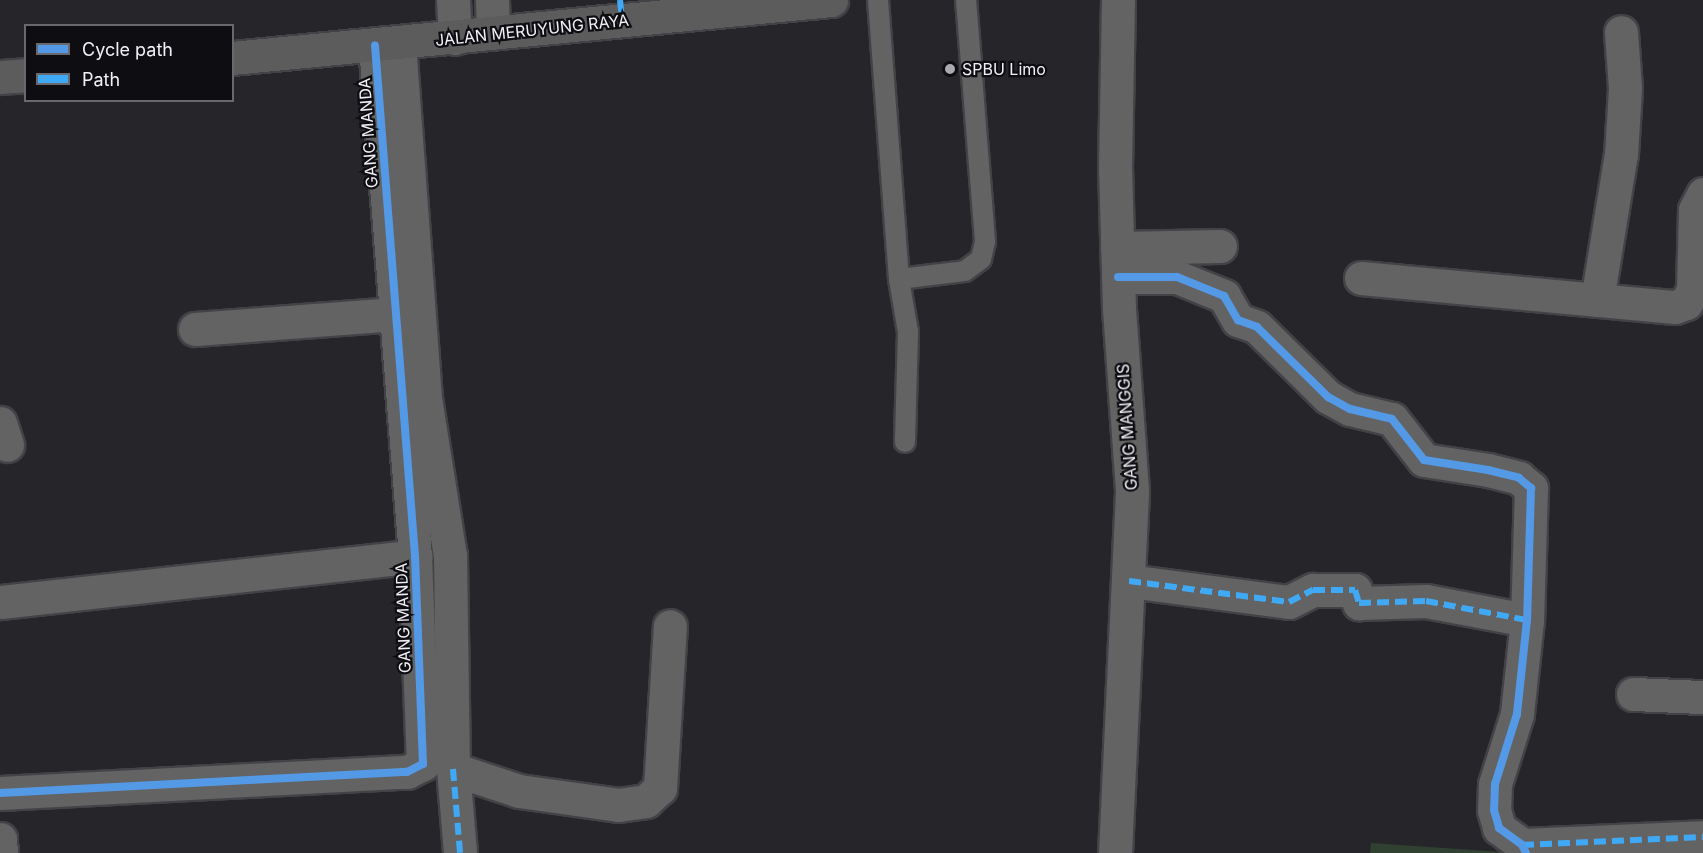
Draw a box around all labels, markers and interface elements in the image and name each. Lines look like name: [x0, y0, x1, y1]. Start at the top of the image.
street label: JALAN MERUYUNG RAYA: [434, 10, 630, 50]
legend: [24, 24, 234, 102]
text: Cycle path: [82, 39, 173, 60]
place label: SPBU Limo: [962, 59, 1046, 79]
marker: SPBU Limo: [943, 62, 957, 76]
text: Path: [82, 69, 120, 90]
street label: GANG MANDA: [355, 77, 381, 189]
street label: GANG MANGGIS: [1113, 363, 1141, 491]
street label: GANG MANDA: [391, 562, 415, 674]

